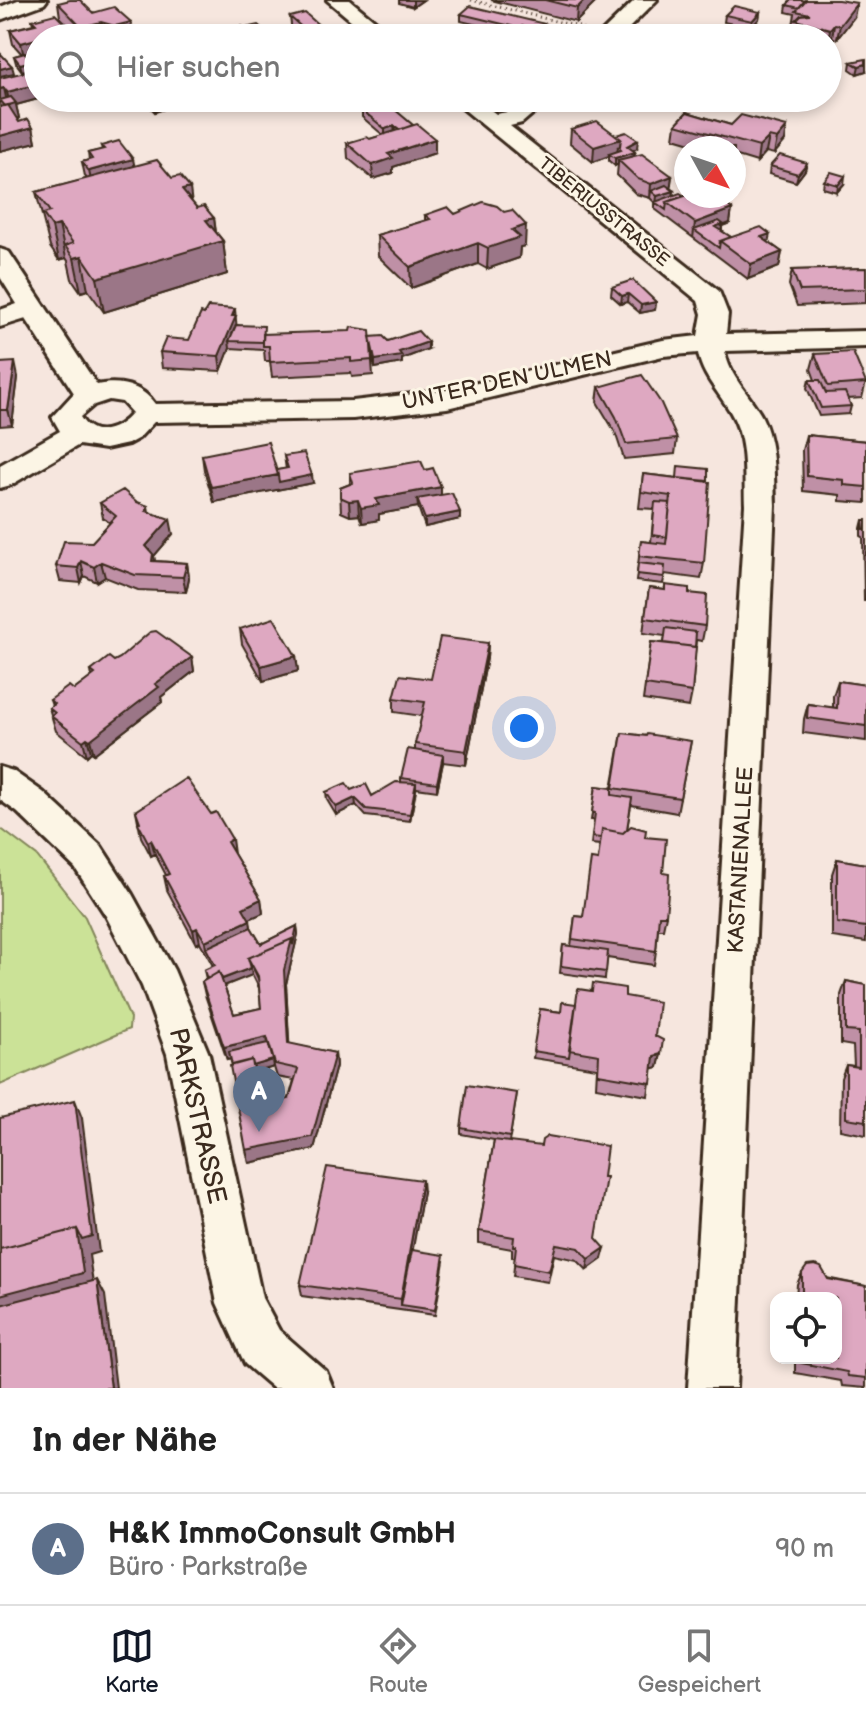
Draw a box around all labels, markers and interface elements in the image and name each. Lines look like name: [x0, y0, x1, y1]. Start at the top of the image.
search box: [24, 24, 842, 112]
icon: search: [52, 46, 96, 90]
text: Hier suchen: [116, 50, 281, 86]
north arrow: [674, 136, 746, 208]
street label: TIBERIUSSTRASSE: [534, 153, 674, 271]
street label: UNTER DEN ULMEN: [400, 346, 614, 416]
your location: [504, 708, 544, 748]
street label: KASTANIENALLEE: [723, 766, 759, 954]
street label: PARKSTRASSE: [162, 1025, 232, 1207]
pin: A: [233, 1066, 285, 1132]
map controls: [770, 1292, 842, 1364]
button: locate: [770, 1292, 842, 1364]
text: In der Nähe: [32, 1420, 217, 1461]
text: H&K ImmoConsult GmbH: [108, 1516, 456, 1552]
text: A: [50, 1534, 66, 1565]
text: 90 m: [775, 1534, 834, 1565]
text: Büro · Parkstraße: [108, 1552, 308, 1583]
tab: Karte: [105, 1624, 159, 1699]
tab: Route: [369, 1624, 428, 1699]
tab: Gespeichert: [638, 1624, 761, 1699]

